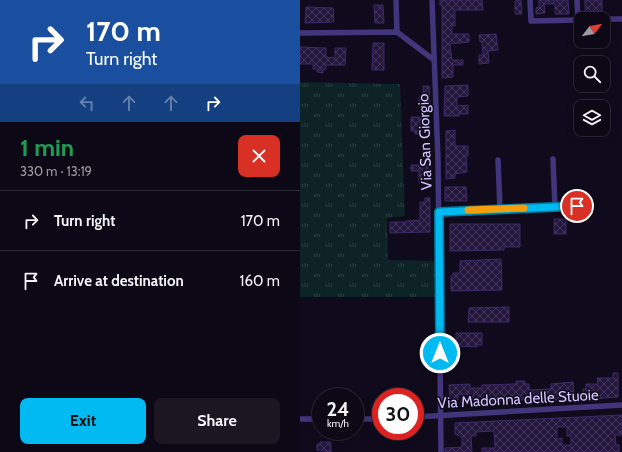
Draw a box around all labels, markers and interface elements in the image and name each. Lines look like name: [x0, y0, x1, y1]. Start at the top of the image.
north arrow: [574, 12, 610, 48]
map controls: [574, 12, 610, 136]
text: 170 m: [86, 14, 161, 48]
icon: right: [20, 16, 72, 68]
text: Turn right: [86, 48, 157, 70]
button: search: [574, 56, 610, 92]
icon: left: [76, 92, 98, 114]
icon: ahead: [118, 92, 140, 114]
icon: ahead: [160, 92, 182, 114]
icon: right: [202, 92, 224, 114]
street label: Via San Giorgio: [414, 93, 436, 191]
button: layers: [574, 100, 610, 136]
text: 1 min: [20, 133, 74, 162]
button: close: [238, 135, 280, 177]
text: 330 m · 13:19: [20, 163, 92, 179]
pin: [560, 189, 594, 223]
icon: arrive: [566, 195, 588, 217]
icon: right: [20, 210, 42, 232]
text: Turn right: [54, 212, 115, 230]
text: 170 m: [241, 212, 280, 230]
icon: arrive: [20, 270, 42, 292]
text: Arrive at destination: [54, 272, 184, 290]
text: 160 m: [240, 272, 280, 290]
position arrow: [419, 332, 461, 374]
street label: Via Madonna delle Stuoie: [437, 386, 599, 412]
speed limit sign: 30: [372, 388, 424, 440]
text: 24: [327, 397, 350, 421]
button: Exit: [20, 398, 146, 444]
button: Share: [154, 398, 280, 444]
text: km/h: [327, 417, 349, 430]

